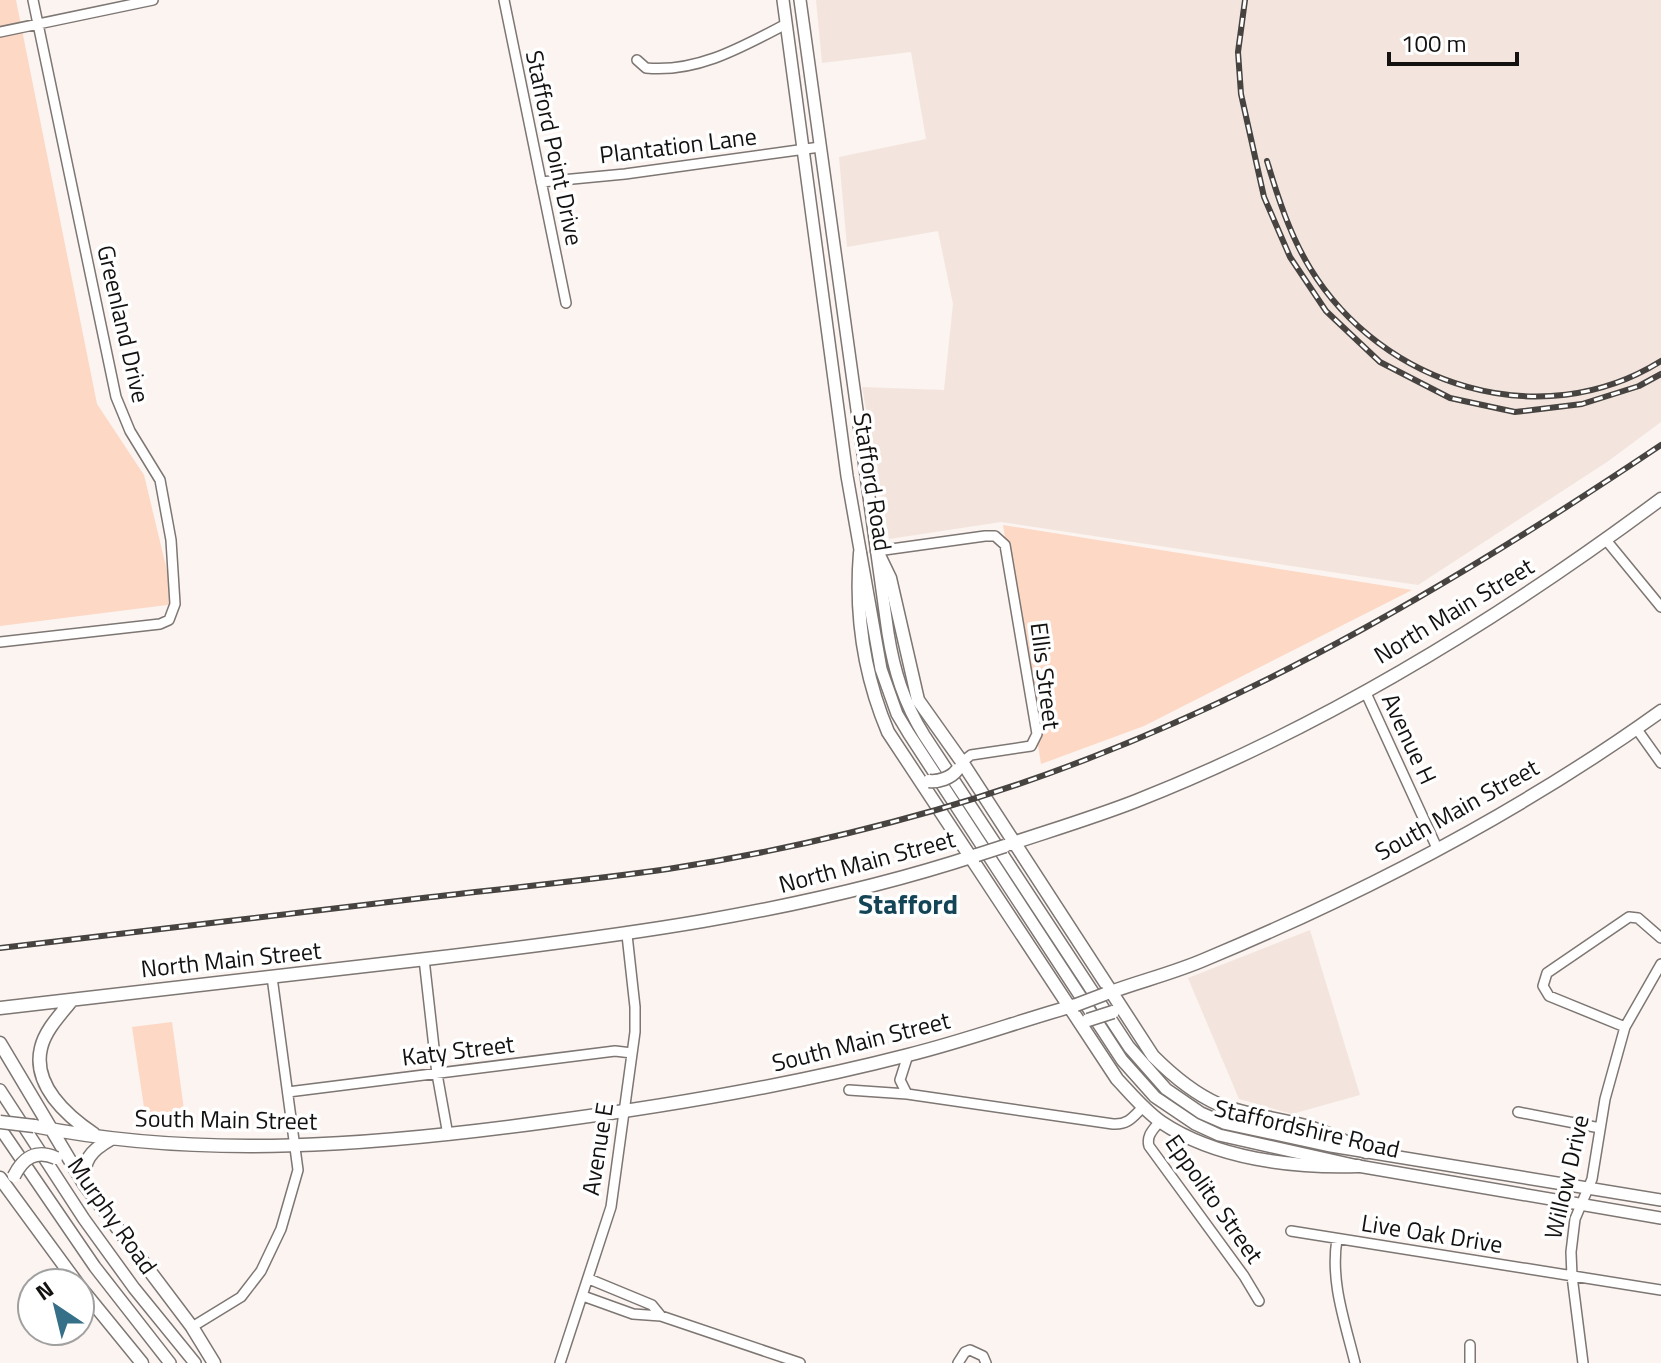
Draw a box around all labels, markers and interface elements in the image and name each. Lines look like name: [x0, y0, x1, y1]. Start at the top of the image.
scale bar: [1389, 16, 1517, 66]
text: 100 m: [1401, 25, 1467, 61]
street label: Stafford Point Drive: [517, 47, 593, 249]
street label: Plantation Lane: [597, 118, 759, 173]
street label: Greenland Drive: [88, 241, 160, 406]
street label: Stafford Road: [844, 410, 902, 554]
street label: North Main Street: [1367, 548, 1541, 672]
street label: Ellis Street: [1022, 620, 1071, 732]
street label: Avenue H: [1373, 687, 1447, 790]
street label: South Main Street: [1368, 749, 1546, 869]
street label: North Main Street: [775, 820, 959, 902]
district label: Stafford: [858, 882, 958, 925]
street label: North Main Street: [139, 932, 323, 986]
street label: South Main Street: [768, 1001, 954, 1081]
street label: Katy Street: [400, 1025, 517, 1075]
street label: Staffordshire Road: [1211, 1089, 1403, 1167]
street label: South Main Street: [134, 1099, 318, 1139]
street label: Avenue E: [572, 1100, 622, 1198]
street label: Willow Drive: [1534, 1111, 1598, 1242]
street label: Eppolito Street: [1157, 1127, 1273, 1271]
street label: Murphy Road: [59, 1150, 166, 1281]
street label: Live Oak Drive: [1359, 1204, 1505, 1262]
north arrow: [16, 1267, 96, 1347]
text: N: [29, 1272, 61, 1309]

